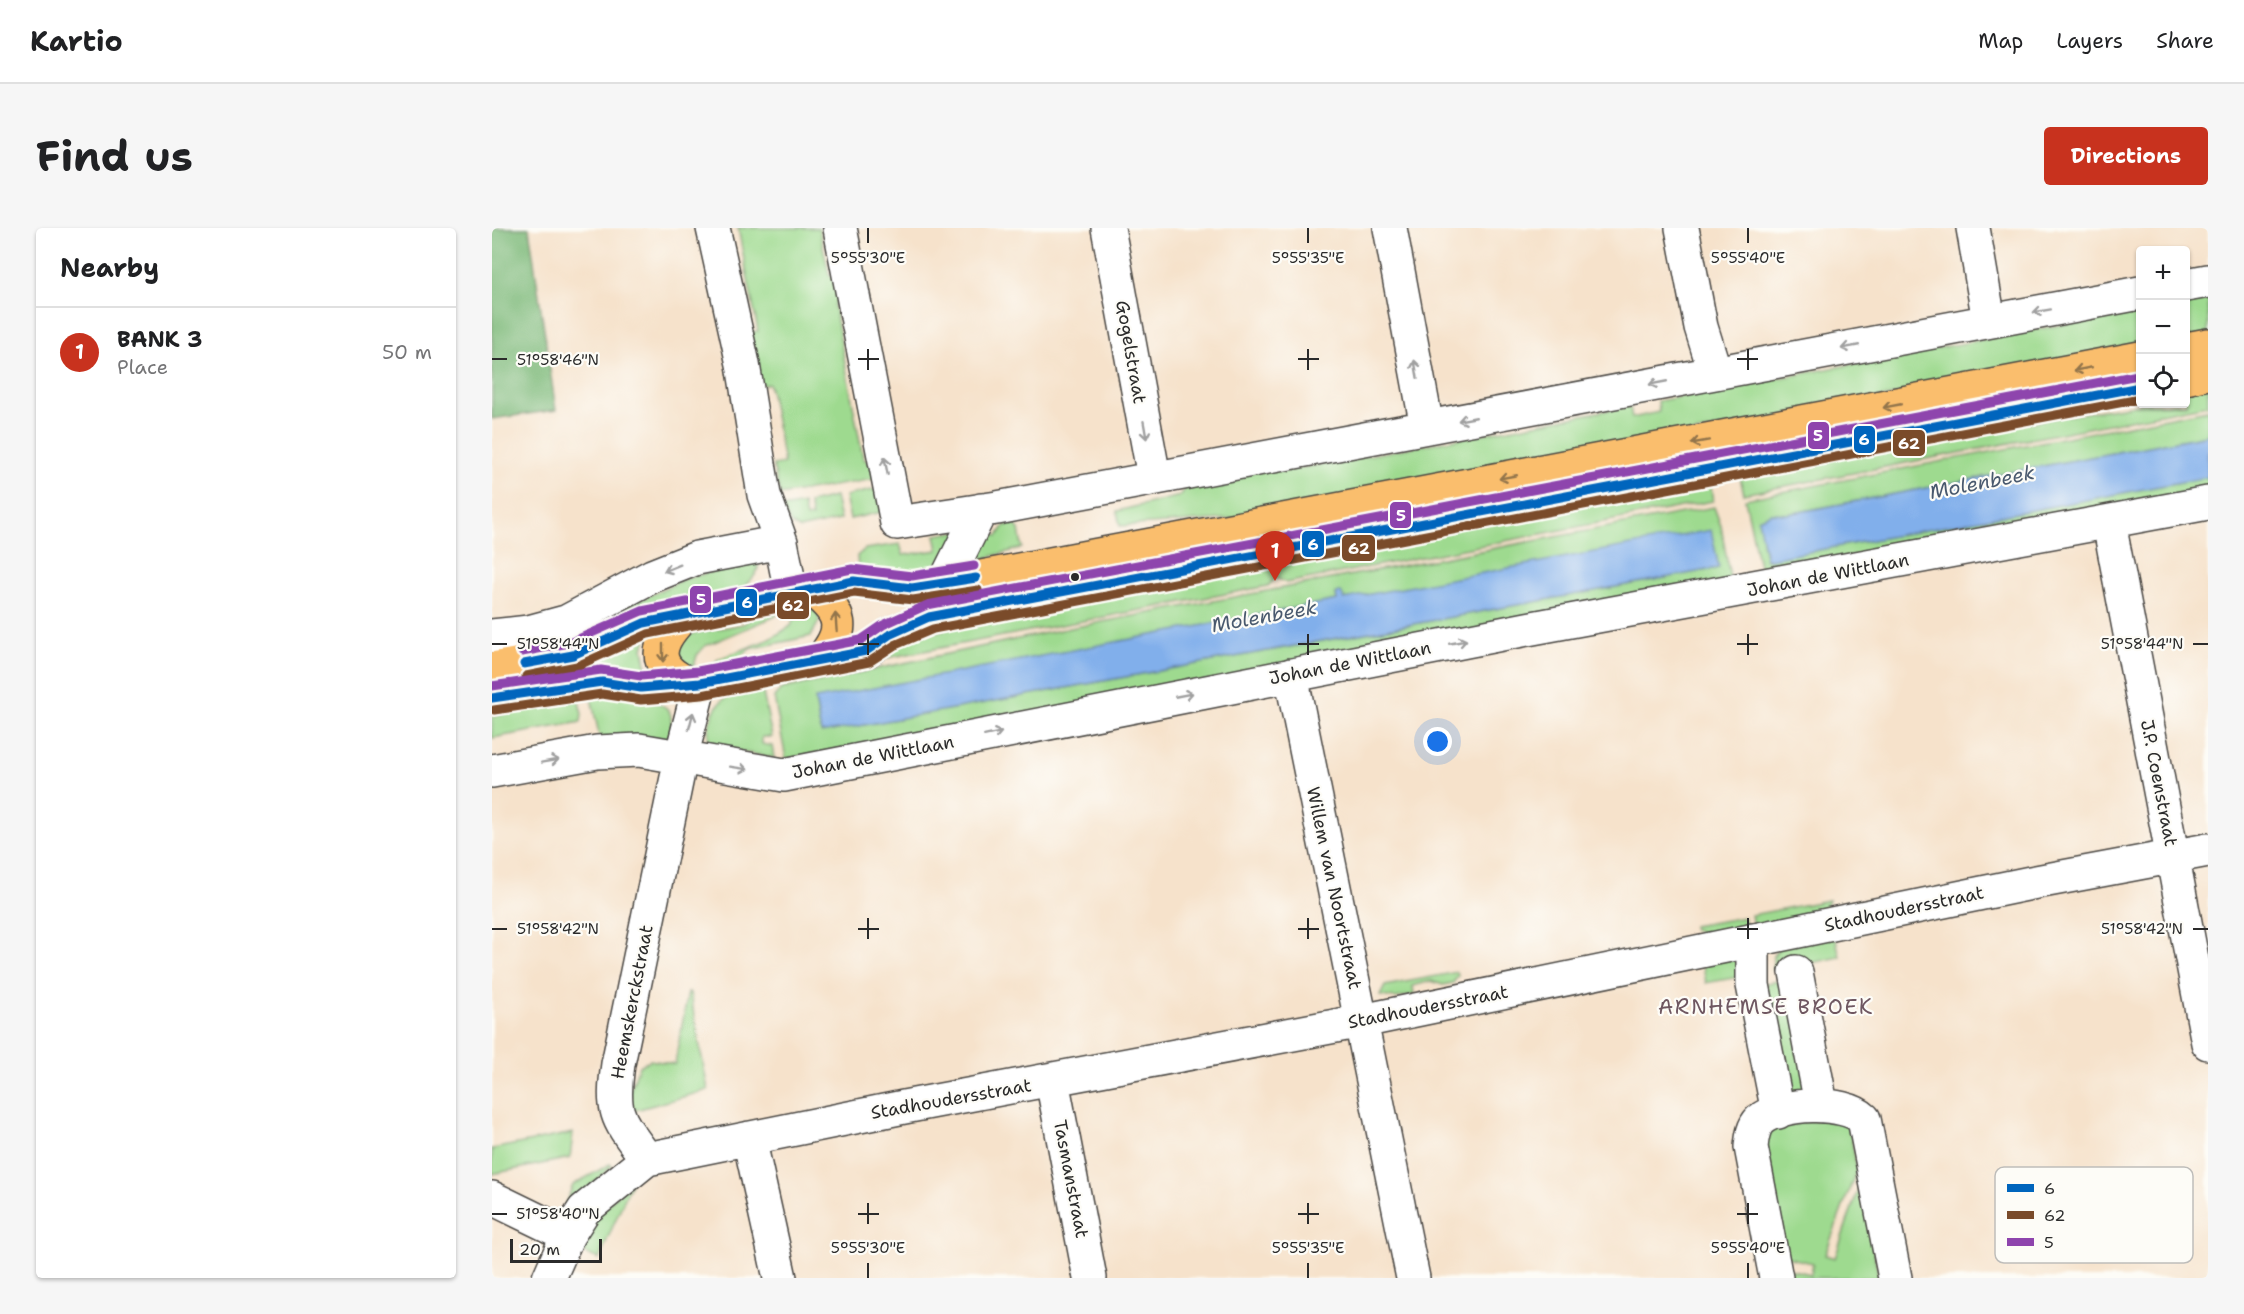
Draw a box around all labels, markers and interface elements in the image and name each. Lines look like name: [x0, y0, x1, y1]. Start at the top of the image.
text: Kartio: [30, 22, 123, 60]
text: Map: [1978, 27, 2023, 55]
text: Layers: [2056, 27, 2123, 55]
text: Share: [2156, 27, 2214, 55]
button: Directions: [2044, 127, 2208, 185]
text: Find us: [36, 128, 193, 184]
map controls: [2136, 246, 2190, 408]
button: +: [2136, 246, 2190, 300]
text: 5°55'30"E: [831, 248, 905, 268]
text: 5°55'35"E: [1272, 248, 1344, 268]
text: 5°55'40"E: [1711, 248, 1785, 268]
text: Nearby: [60, 250, 159, 285]
street label: Gogelstraat: [1110, 298, 1152, 406]
button: −: [2136, 300, 2190, 354]
one-way arrow: [2032, 306, 2052, 317]
text: BANK 3: [117, 325, 202, 354]
text: 1: [75, 339, 84, 365]
text: 50 m: [382, 339, 432, 365]
one-way arrow: [1841, 342, 1860, 353]
text: 51°58'46"N: [517, 350, 599, 370]
text: Place: [117, 354, 168, 380]
button: locate: [2136, 354, 2190, 408]
one-way arrow: [1410, 360, 1421, 379]
one-way arrow: [2074, 364, 2093, 375]
one-way arrow: [1649, 378, 1669, 389]
one-way arrow: [1882, 401, 1902, 412]
one-way arrow: [1457, 414, 1477, 425]
one-way arrow: [1140, 420, 1151, 439]
line badge: 5: [1807, 421, 1830, 450]
text: 5: [1813, 425, 1823, 446]
line badge: 6: [1853, 425, 1876, 454]
text: 6: [1858, 429, 1870, 450]
line badge: 62: [1892, 429, 1926, 457]
text: 62: [1898, 433, 1920, 454]
one-way arrow: [1691, 437, 1710, 448]
one-way arrow: [880, 456, 891, 476]
water label: Molenbeek: [1927, 459, 2037, 505]
one-way arrow: [1499, 472, 1518, 483]
line badge: 5: [1389, 501, 1412, 529]
text: 5: [1396, 505, 1406, 526]
line badge: 6: [1301, 530, 1325, 558]
pin: 1: [1256, 532, 1294, 581]
text: 6: [1307, 534, 1319, 555]
line badge: 62: [1341, 534, 1376, 562]
text: 62: [1348, 538, 1370, 559]
street label: Johan de Wittlaan: [1745, 548, 1911, 602]
one-way arrow: [663, 563, 682, 574]
unlabelled marker: [1069, 571, 1081, 583]
line badge: 5: [689, 585, 712, 614]
line badge: 6: [735, 588, 758, 617]
text: 5: [696, 589, 706, 610]
line badge: 62: [776, 591, 810, 620]
text: 6: [741, 592, 753, 613]
water label: Molenbeek: [1209, 594, 1319, 638]
text: 62: [782, 595, 804, 616]
one-way arrow: [830, 613, 841, 633]
text: 51°58'44"N: [517, 634, 599, 654]
text: 51°58'44"N: [2101, 634, 2183, 654]
street label: Johan de Wittlaan: [1267, 636, 1433, 690]
one-way arrow: [1447, 636, 1467, 647]
one-way arrow: [657, 643, 669, 662]
one-way arrow: [1173, 689, 1193, 700]
one-way arrow: [685, 711, 697, 730]
street label: J.P. Coenstraat: [2135, 718, 2183, 849]
your location: [1423, 727, 1452, 756]
one-way arrow: [982, 728, 1002, 739]
street label: Johan de Wittlaan: [790, 730, 956, 784]
one-way arrow: [539, 755, 559, 766]
one-way arrow: [729, 762, 748, 773]
street label: Willem van Noortstraat: [1301, 784, 1367, 992]
street label: Stadhoudersstraat: [1822, 880, 1986, 938]
text: 51°58'42"N: [517, 919, 599, 939]
text: 51°58'42"N: [2101, 919, 2183, 939]
street label: Heemskerckstraat: [605, 923, 659, 1081]
street label: Stadhoudersstraat: [1346, 980, 1510, 1034]
district label: ARNHEMSE BROEK: [1658, 993, 1874, 1021]
street label: Stadhoudersstraat: [869, 1073, 1033, 1125]
street label: Tasmanstraat: [1048, 1118, 1094, 1240]
legend: [1995, 1167, 2193, 1263]
text: 6: [2044, 1178, 2055, 1199]
text: 51°58'40"N: [516, 1204, 600, 1224]
text: 62: [2044, 1205, 2065, 1226]
text: 5: [2044, 1232, 2054, 1253]
scale bar: [510, 1236, 602, 1264]
text: 5°55'30"E: [831, 1238, 905, 1258]
text: 5°55'35"E: [1272, 1238, 1344, 1258]
text: 5°55'40"E: [1711, 1238, 1785, 1258]
text: 20 m: [519, 1239, 560, 1260]

